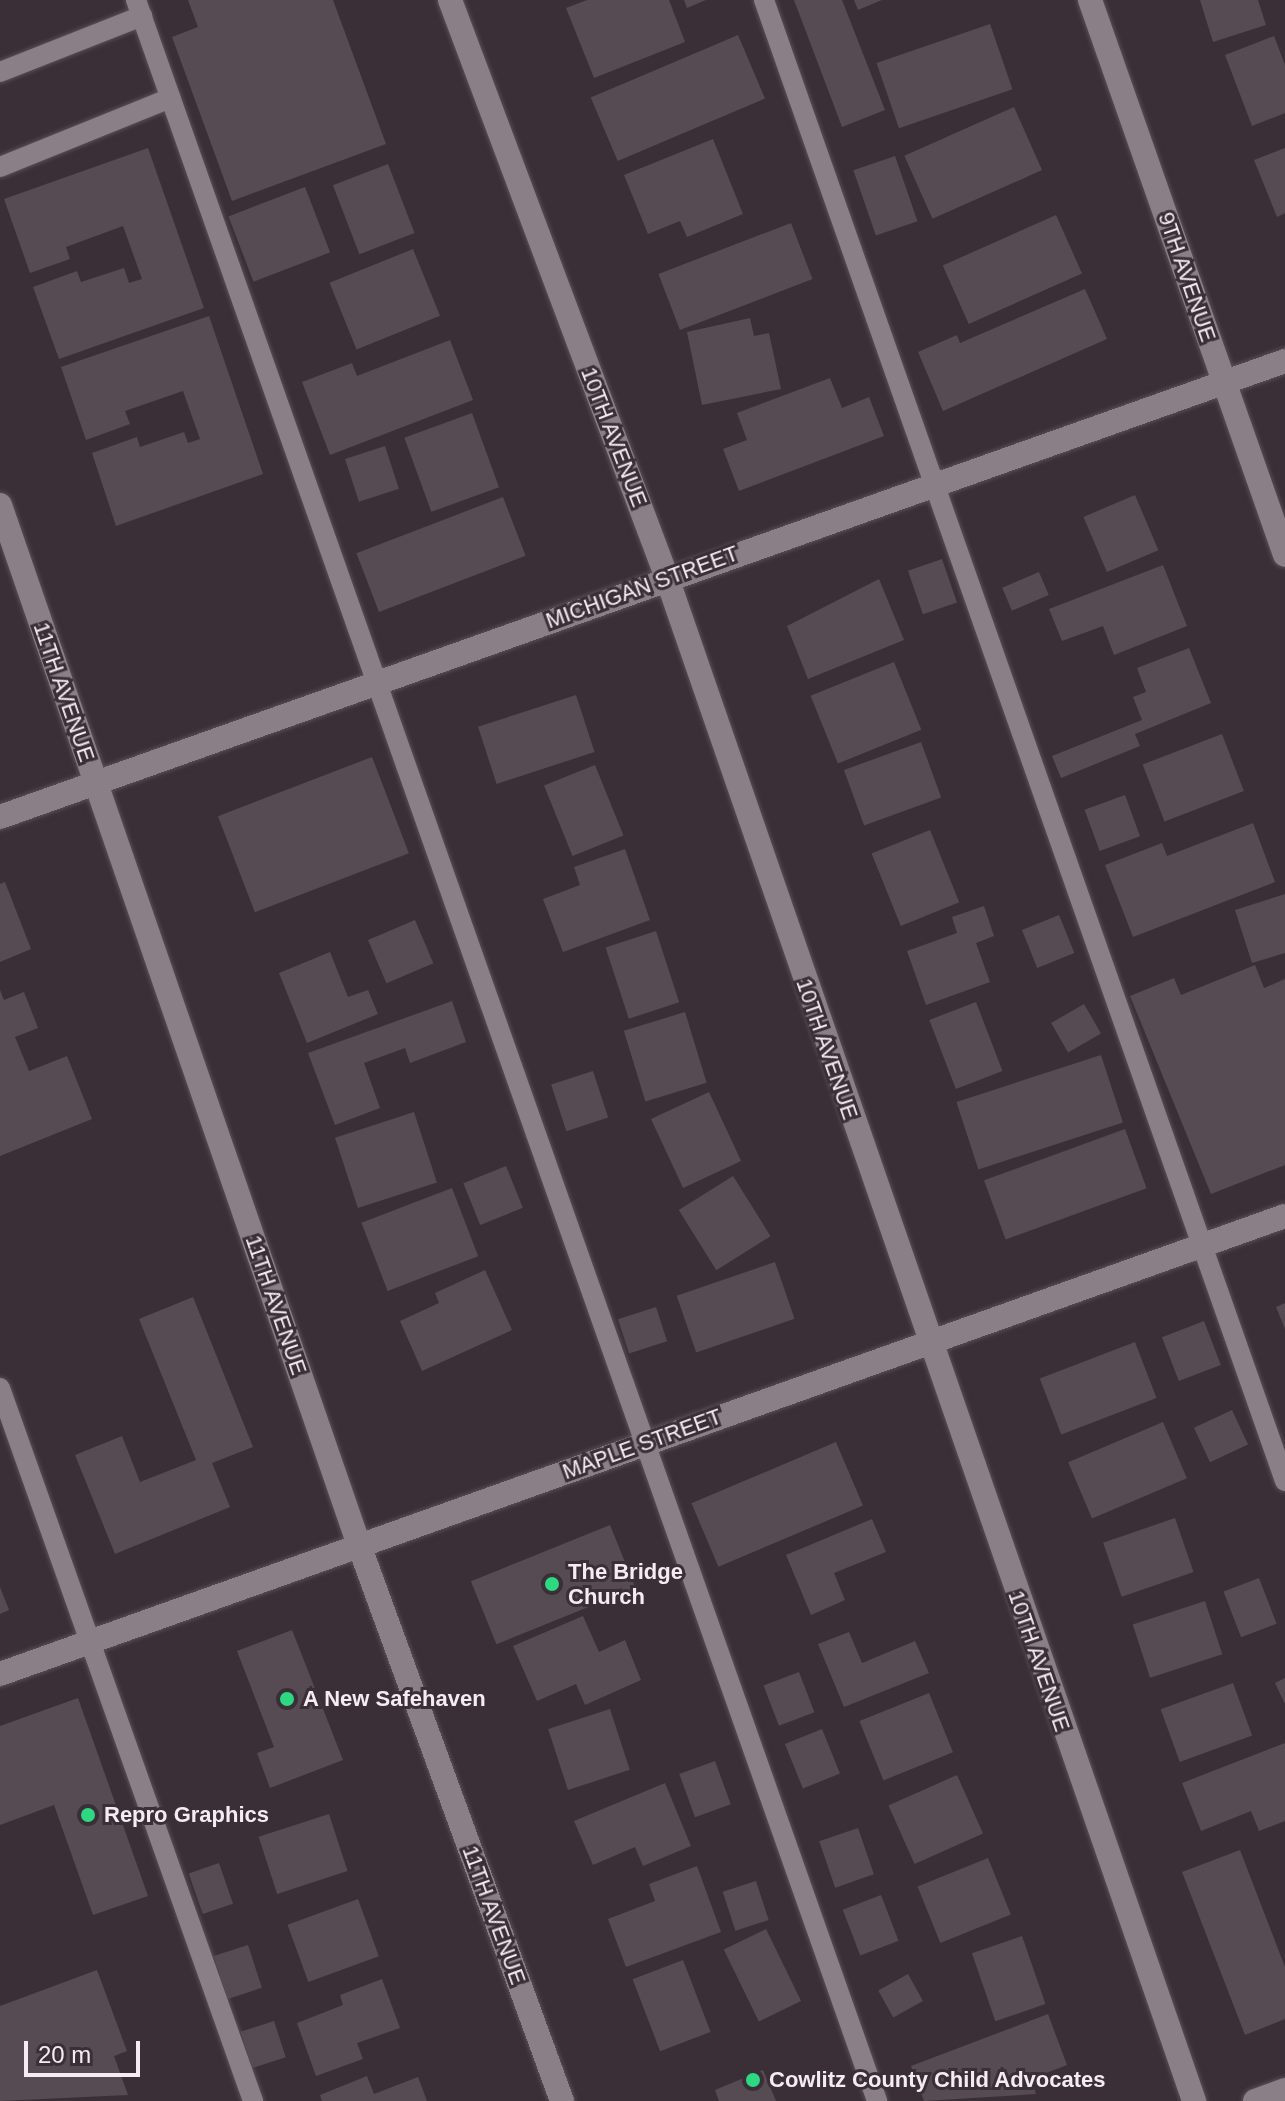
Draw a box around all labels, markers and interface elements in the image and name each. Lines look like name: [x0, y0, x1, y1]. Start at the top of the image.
street label: 9TH AVENUE: [1152, 208, 1222, 346]
street label: 10TH AVENUE: [575, 363, 653, 511]
street label: MICHIGAN STREET: [542, 540, 742, 634]
street label: 11TH AVENUE: [28, 618, 100, 766]
street label: 10TH AVENUE: [790, 974, 864, 1124]
street label: 11TH AVENUE: [240, 1231, 312, 1379]
street label: MAPLE STREET: [559, 1403, 725, 1485]
place label: The Bridge Church: [568, 1558, 683, 1610]
marker: The Bridge Church: [543, 1575, 561, 1593]
street label: 10TH AVENUE: [1002, 1586, 1076, 1736]
place label: A New Safehaven: [303, 1686, 486, 1712]
marker: A New Safehaven: [278, 1690, 296, 1708]
place label: Repro Graphics: [104, 1802, 269, 1828]
marker: Repro Graphics: [79, 1806, 97, 1824]
street label: 11TH AVENUE: [456, 1841, 532, 1989]
scale bar: [28, 2025, 144, 2075]
text: 20 m: [38, 2041, 91, 2068]
place label: Cowlitz County Child Advocates: [769, 2067, 1106, 2093]
marker: Cowlitz County Child Advocates: [744, 2071, 762, 2089]

